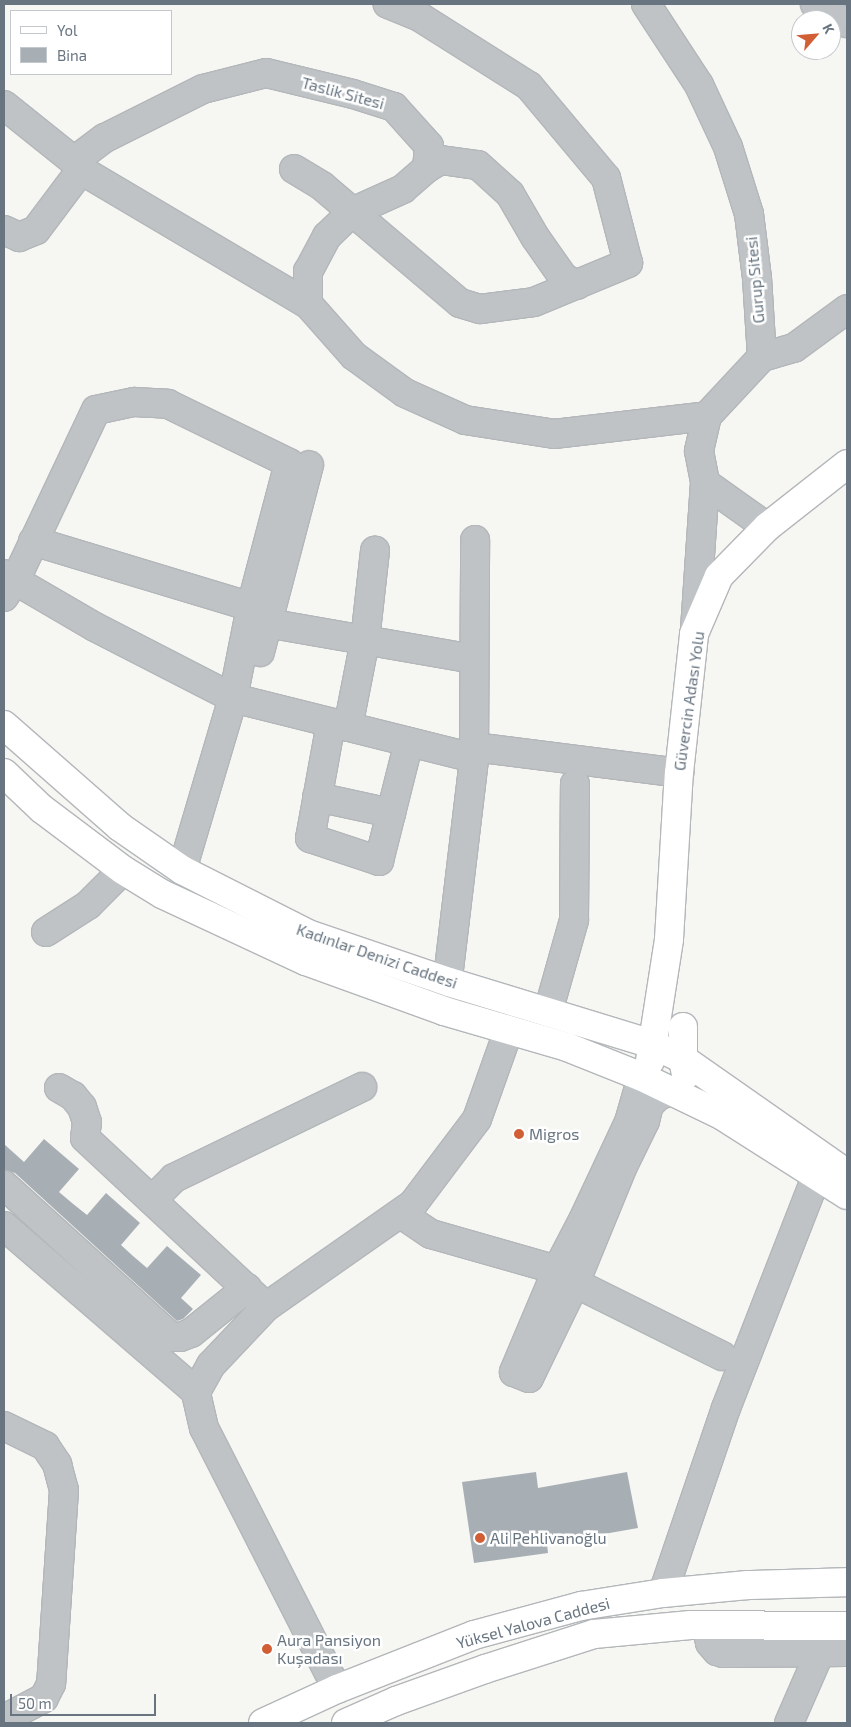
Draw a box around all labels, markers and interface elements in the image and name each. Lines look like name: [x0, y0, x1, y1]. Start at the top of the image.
legend: [10, 10, 172, 75]
north arrow: [791, 10, 841, 60]
text: Yol: [57, 21, 78, 39]
text: K: [819, 21, 839, 36]
text: Bina: [57, 46, 87, 64]
street label: Taslik Sitesi: [300, 73, 386, 113]
street label: Gurup Sitesi: [742, 236, 768, 324]
street label: Güvercin Adası Yolu: [670, 630, 708, 772]
street label: Kadınlar Denizi Caddesi: [294, 919, 460, 993]
place label: Migros: [529, 1124, 579, 1144]
marker: Migros: [513, 1128, 525, 1140]
place label: Ali Pehlivanoğlu: [490, 1528, 607, 1548]
marker: Ali Pehlivanoğlu: [474, 1532, 486, 1544]
street label: Yüksel Yalova Caddesi: [454, 1593, 612, 1653]
place label: Aura Pansiyon Kuşadası: [277, 1630, 381, 1668]
marker: Aura Pansiyon Kuşadası: [261, 1643, 273, 1655]
scale bar: [12, 1684, 159, 1716]
text: 50 m: [18, 1694, 52, 1712]

